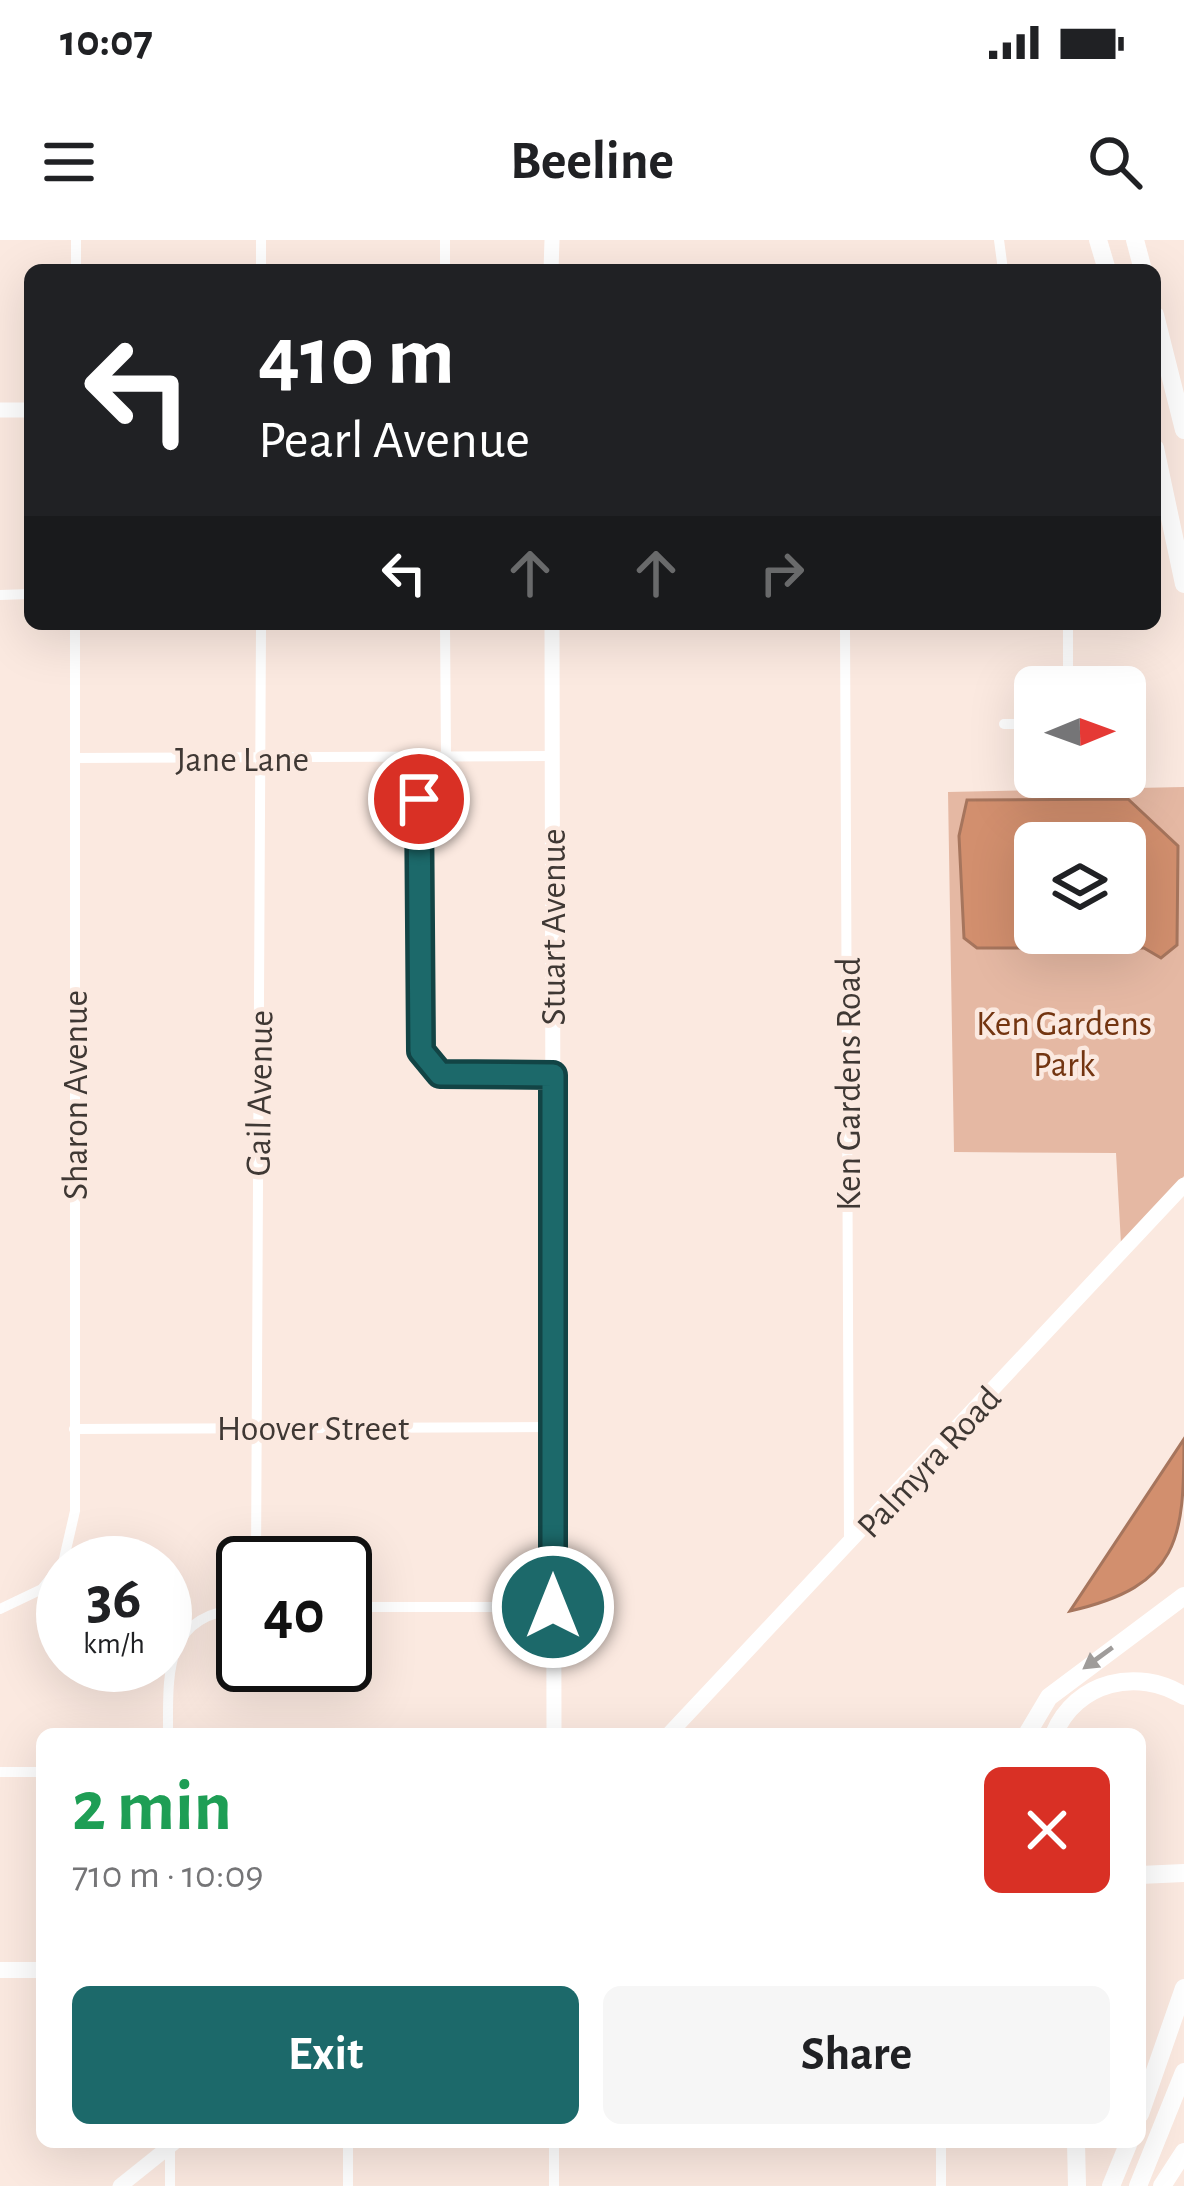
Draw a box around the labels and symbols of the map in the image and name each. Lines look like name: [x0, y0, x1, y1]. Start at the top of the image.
north arrow: [1014, 666, 1146, 798]
street label: Jane Lane: [175, 742, 309, 778]
pin: [368, 748, 470, 850]
street label: Stuart Avenue: [536, 828, 572, 1026]
street label: Ken Gardens Road: [831, 957, 867, 1211]
street label: Sharon Avenue: [58, 990, 94, 1200]
park label: Ken Gardens Park: [976, 1006, 1152, 1083]
street label: Gail Avenue: [241, 1010, 279, 1177]
street label: Palmyra Road: [851, 1380, 1008, 1545]
street label: Hoover Street: [217, 1411, 410, 1447]
speed limit sign: 40: [216, 1536, 372, 1692]
position arrow: [490, 1544, 616, 1670]
one-way arrow: [1082, 1646, 1114, 1669]

